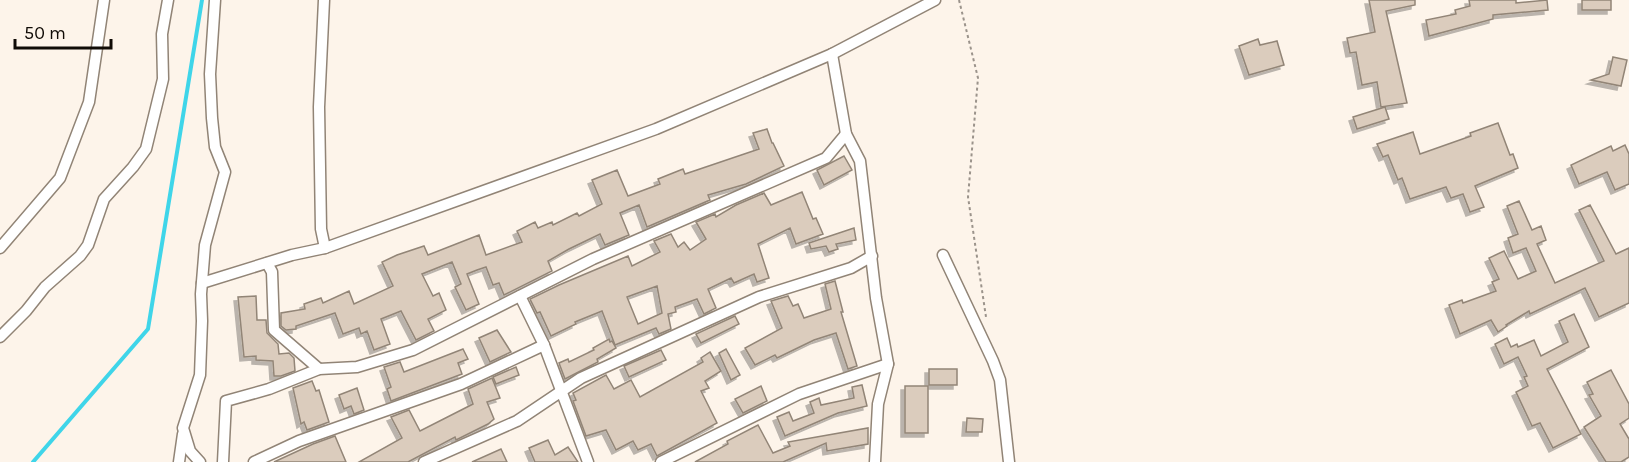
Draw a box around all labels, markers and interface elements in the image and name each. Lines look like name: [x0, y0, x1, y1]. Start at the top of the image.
scale bar: [15, 12, 111, 50]
text: 50 m: [24, 22, 66, 44]

